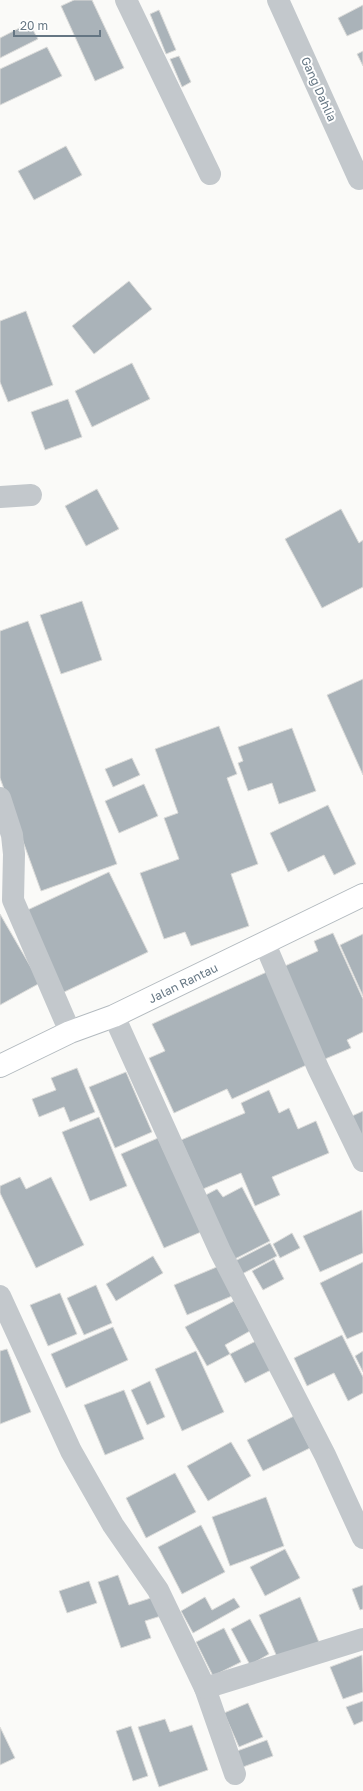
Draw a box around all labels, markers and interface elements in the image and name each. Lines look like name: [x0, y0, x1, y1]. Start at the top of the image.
scale bar: [14, 12, 100, 38]
text: 20 m: [20, 18, 48, 33]
street label: Gang Dahlia: [298, 54, 340, 124]
street label: Jalan Rantau: [146, 960, 220, 1006]

